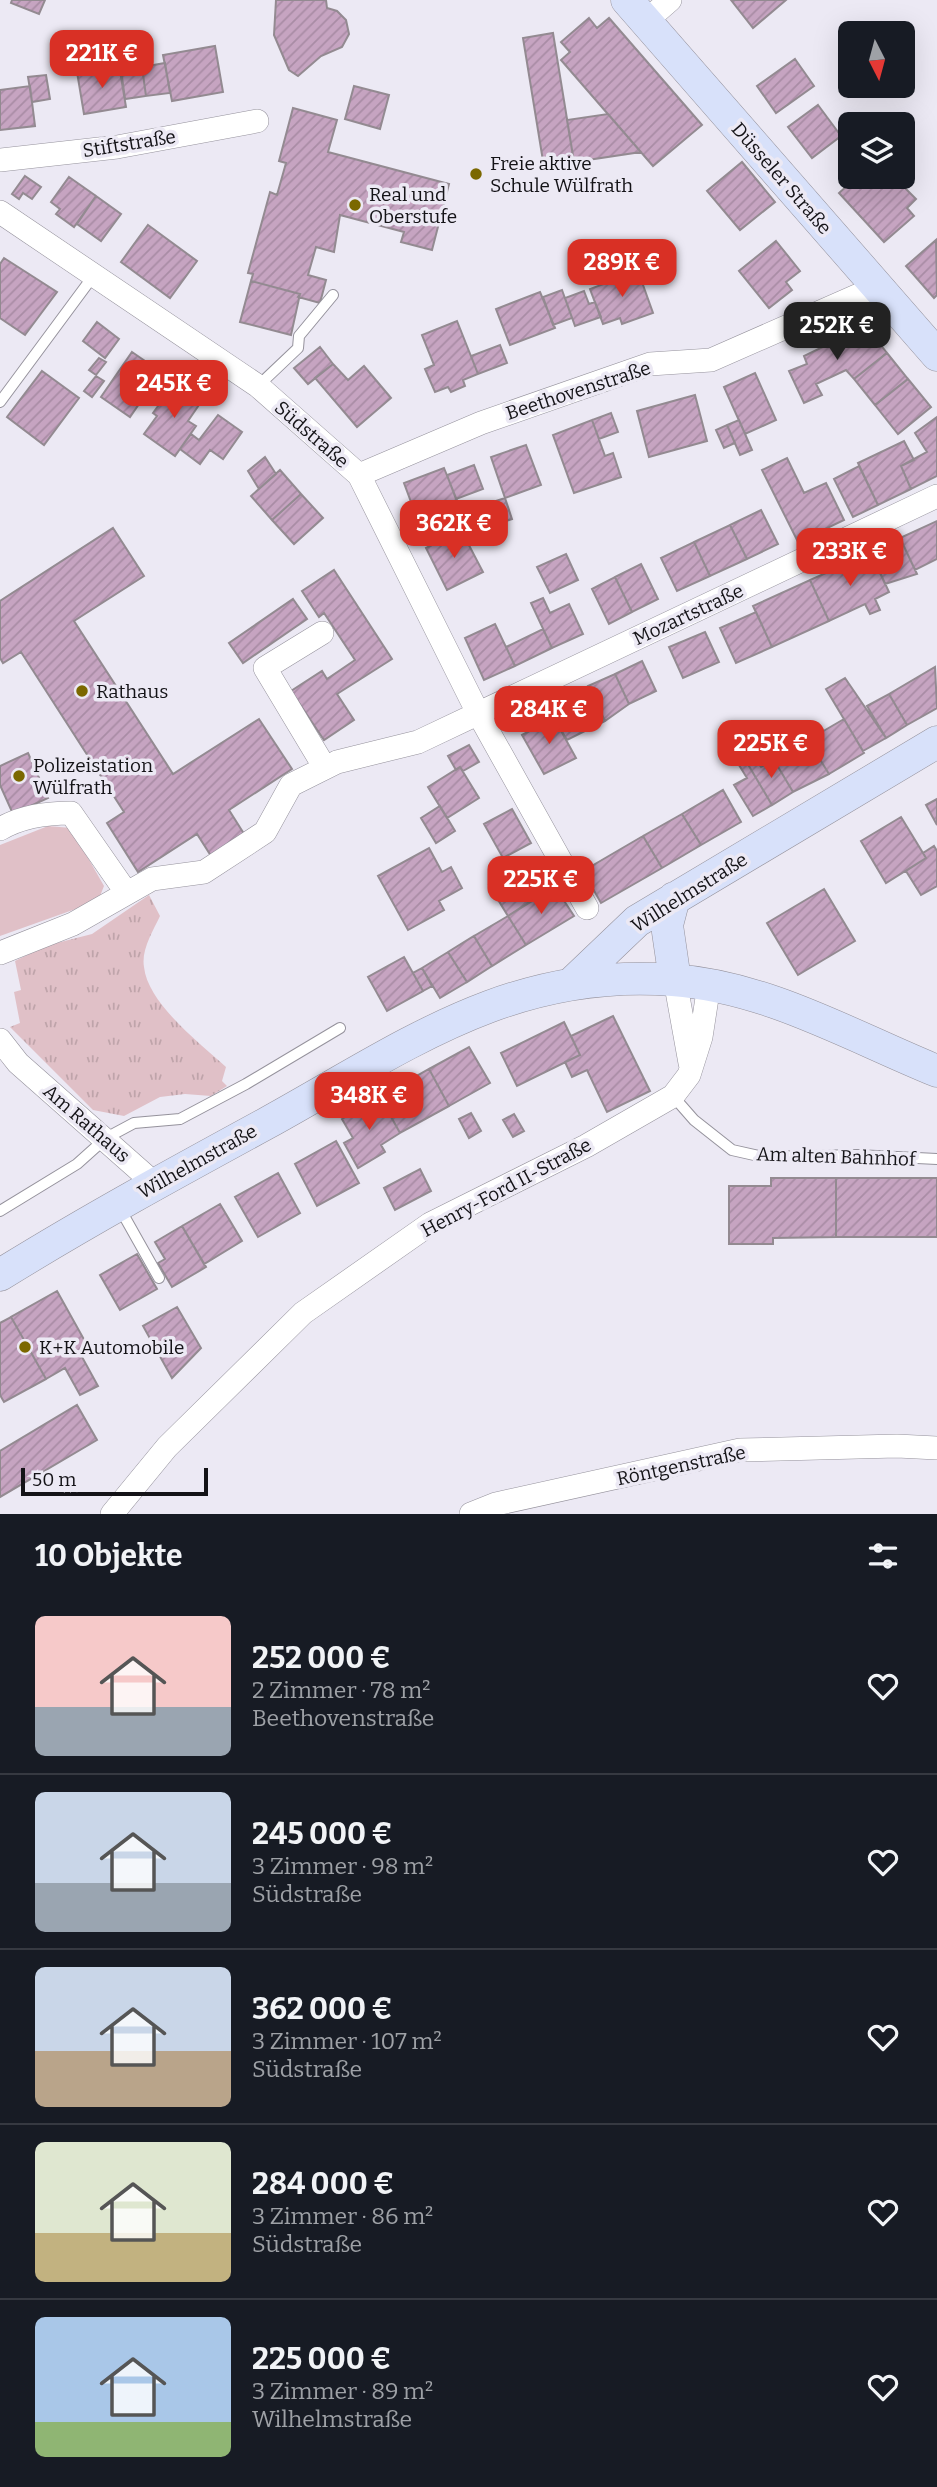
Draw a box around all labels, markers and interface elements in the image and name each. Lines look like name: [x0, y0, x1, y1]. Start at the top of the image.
north arrow: [838, 21, 915, 98]
map controls: [838, 21, 915, 189]
pin: 221K €: [45, 31, 159, 90]
text: 221K €: [66, 39, 138, 67]
button: layers: [838, 112, 915, 189]
street label: Düsseler Straße: [727, 118, 836, 239]
street label: Stiftstraße: [81, 125, 177, 162]
place label: Freie aktive Schule Wülfrath: [490, 152, 633, 197]
marker: Freie aktive Schule Wülfrath: [468, 166, 484, 182]
place label: Real und Oberstufe: [369, 183, 457, 228]
marker: Real und Oberstufe: [347, 197, 363, 213]
pin: 289K €: [565, 240, 679, 299]
text: 289K €: [583, 248, 661, 276]
pin: 252K €: [780, 302, 894, 362]
text: 252K €: [800, 311, 874, 339]
street label: Beethovenstraße: [503, 356, 653, 425]
pin: 245K €: [117, 360, 231, 420]
text: 245K €: [136, 369, 212, 397]
street label: Südstraße: [270, 396, 354, 473]
pin: 362K €: [397, 500, 511, 560]
text: 362K €: [416, 509, 492, 537]
pin: 233K €: [793, 528, 907, 588]
text: 233K €: [812, 537, 888, 565]
street label: Mozartstraße: [629, 579, 747, 650]
place label: Rathaus: [96, 680, 168, 703]
marker: Rathaus: [74, 683, 90, 699]
pin: 284K €: [492, 686, 606, 746]
text: 284K €: [510, 695, 588, 723]
pin: 225K €: [714, 720, 828, 780]
text: 225K €: [733, 729, 809, 757]
place label: Polizeistation Wülfrath: [33, 754, 153, 799]
marker: Polizeistation Wülfrath: [11, 768, 27, 784]
street label: Wilhelmstraße: [627, 848, 751, 937]
pin: 225K €: [484, 856, 598, 916]
text: 225K €: [503, 865, 579, 893]
pin: 348K €: [312, 1072, 426, 1132]
street label: Am Rathaus: [39, 1079, 135, 1167]
text: 348K €: [330, 1081, 408, 1109]
street label: Wilhelmstraße: [134, 1119, 261, 1204]
street label: Henry-Ford II-Straße: [417, 1133, 595, 1242]
street label: Am alten Bahnhof: [756, 1142, 917, 1171]
place label: K+K Automobile: [39, 1336, 184, 1359]
marker: K+K Automobile: [17, 1339, 33, 1355]
street label: Röntgenstraße: [615, 1441, 748, 1490]
scale bar: [21, 1465, 208, 1497]
text: 50 m: [32, 1468, 76, 1491]
icon: filters: [864, 1537, 902, 1575]
text: 10 Objekte: [35, 1538, 182, 1574]
text: 252 000 €: [252, 1640, 391, 1676]
icon: home: [91, 1644, 175, 1728]
icon: heart: [864, 1667, 902, 1705]
text: 2 Zimmer · 78 m²: [252, 1676, 430, 1704]
text: Beethovenstraße: [252, 1704, 434, 1732]
text: 245 000 €: [252, 1816, 392, 1852]
icon: home: [91, 1820, 175, 1904]
icon: heart: [864, 1843, 902, 1881]
text: 3 Zimmer · 98 m²: [252, 1852, 433, 1880]
text: Südstraße: [252, 1880, 362, 1908]
text: 362 000 €: [252, 1991, 392, 2027]
icon: home: [91, 1995, 175, 2079]
icon: heart: [864, 2018, 902, 2056]
text: 3 Zimmer · 107 m²: [252, 2027, 442, 2055]
text: Südstraße: [252, 2055, 362, 2083]
text: 284 000 €: [252, 2166, 394, 2202]
icon: home: [91, 2170, 175, 2254]
icon: heart: [864, 2193, 902, 2231]
text: 3 Zimmer · 86 m²: [252, 2202, 433, 2230]
text: Südstraße: [252, 2230, 362, 2258]
text: 225 000 €: [252, 2341, 391, 2377]
icon: home: [91, 2345, 175, 2429]
icon: heart: [864, 2368, 902, 2406]
text: 3 Zimmer · 89 m²: [252, 2377, 433, 2405]
text: Wilhelmstraße: [252, 2405, 412, 2433]

